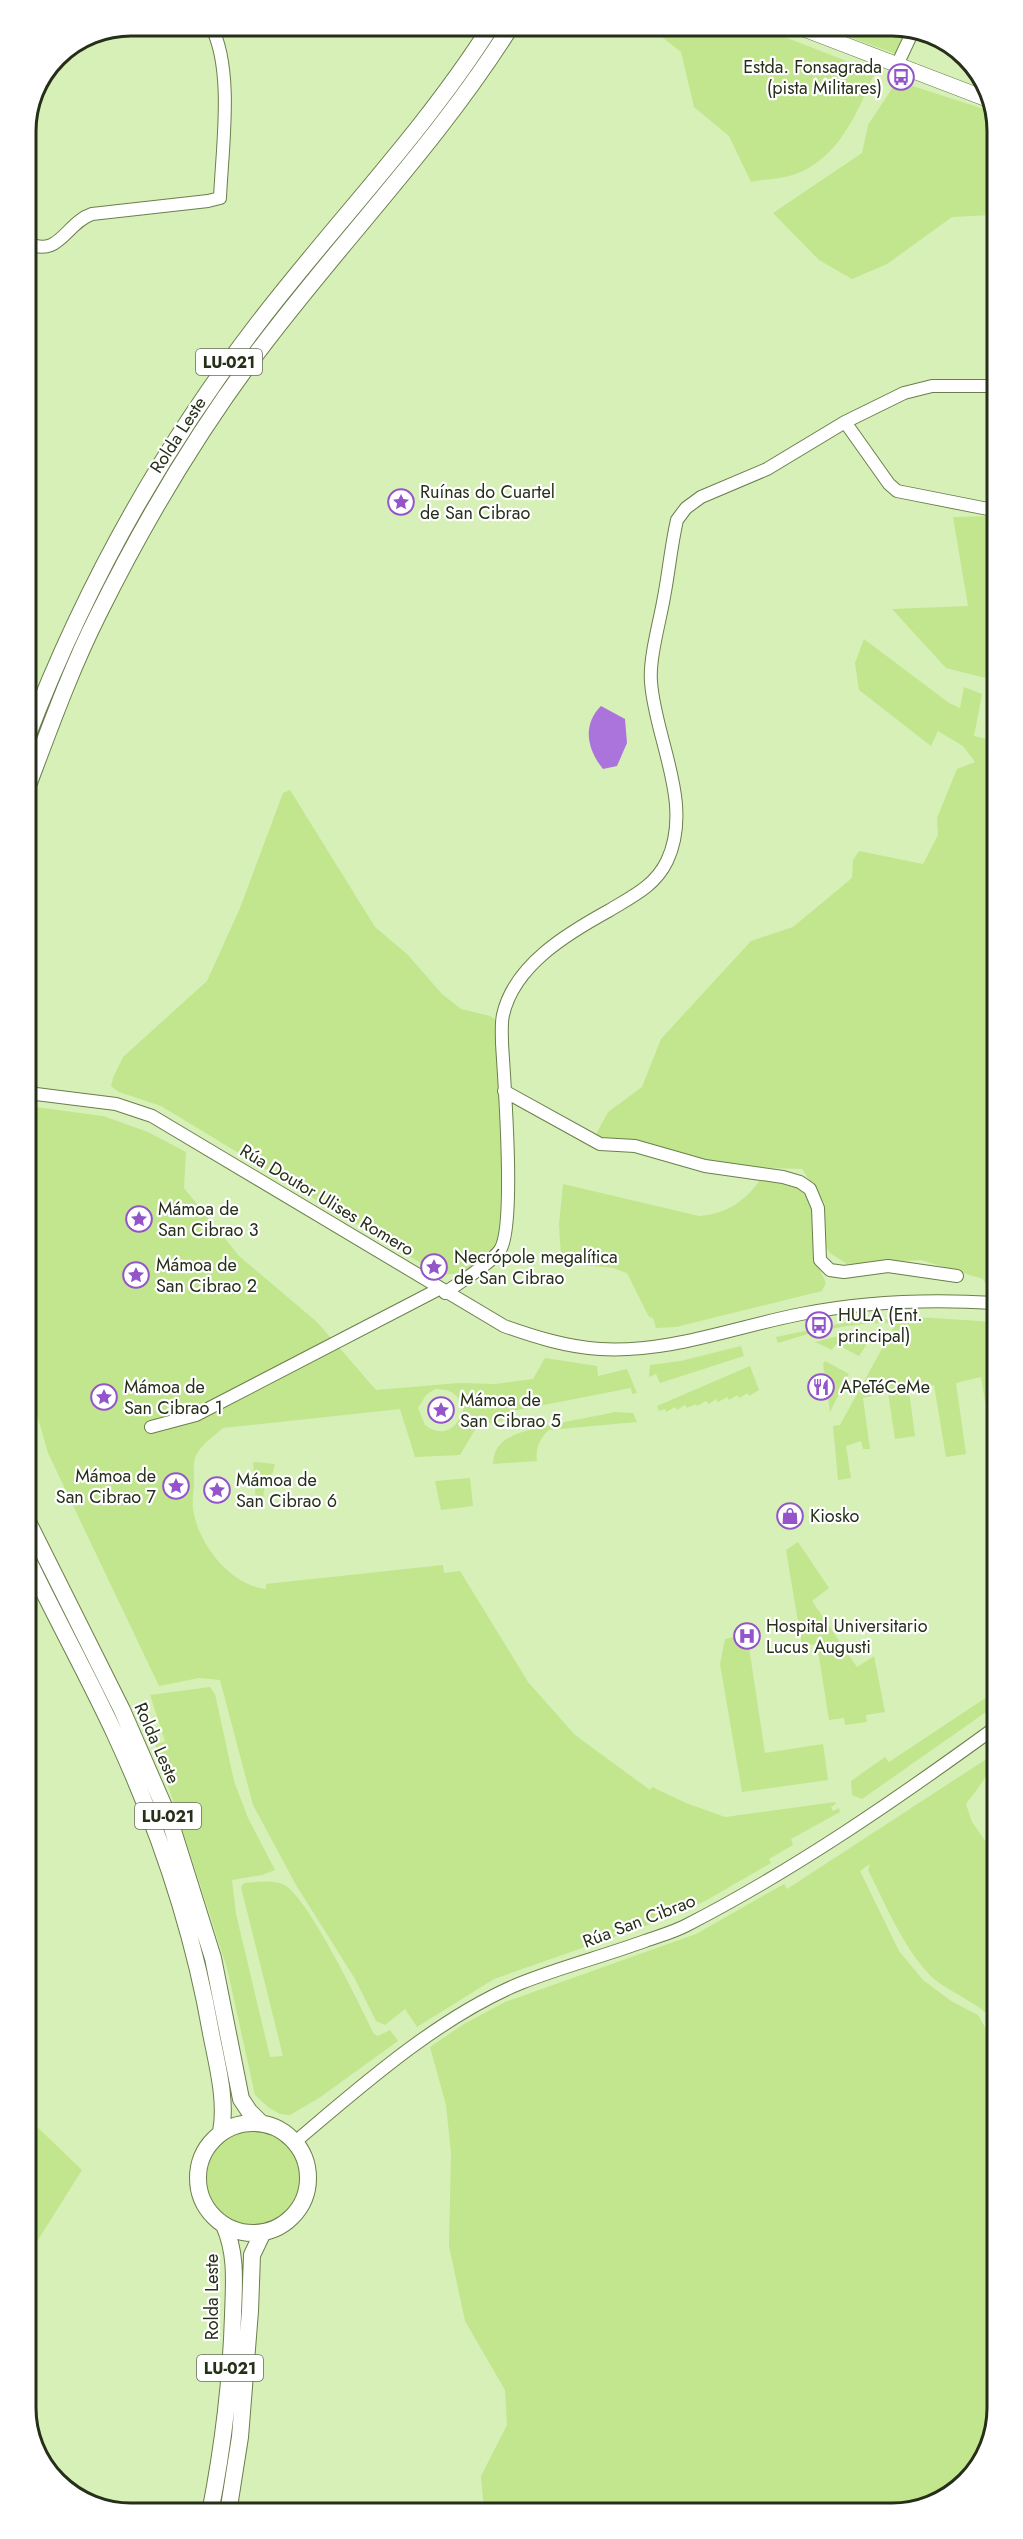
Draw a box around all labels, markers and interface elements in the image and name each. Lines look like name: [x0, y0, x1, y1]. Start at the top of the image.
place label: Estda. Fonsagrada (pista Militares): [743, 54, 882, 101]
bus stop icon: Estda. Fonsagrada (pista Militares): [886, 62, 916, 92]
road number: LU-021: [196, 349, 262, 375]
street label: Rolda Leste: [144, 392, 212, 478]
place label: Ruínas do Cuartel de San Cibrao: [420, 479, 555, 526]
place icon: Ruínas do Cuartel de San Cibrao: [386, 487, 416, 517]
street label: Rúa Doutor Ulises Romero: [235, 1138, 419, 1262]
place label: Mámoa de San Cibrao 3: [158, 1196, 259, 1243]
place icon: Mámoa de San Cibrao 3: [124, 1204, 154, 1234]
place label: Necrópole megalítica de San Cibrao: [454, 1244, 618, 1291]
place label: Mámoa de San Cibrao 2: [156, 1252, 257, 1299]
place icon: Necrópole megalítica de San Cibrao: [419, 1252, 449, 1282]
place icon: Mámoa de San Cibrao 2: [121, 1260, 151, 1290]
place label: HULA (Ent. principal): [838, 1302, 923, 1349]
bus stop icon: HULA (Ent. principal): [804, 1310, 834, 1340]
restaurant icon: APeTéCeMe: [806, 1372, 836, 1402]
place label: Mámoa de San Cibrao 1: [124, 1374, 223, 1421]
place label: APeTéCeMe: [840, 1374, 930, 1400]
place icon: Mámoa de San Cibrao 1: [89, 1382, 119, 1412]
place label: Mámoa de San Cibrao 5: [460, 1387, 561, 1434]
place icon: Mámoa de San Cibrao 5: [426, 1395, 456, 1425]
place label: Mámoa de San Cibrao 7: [56, 1463, 157, 1510]
place label: Mámoa de San Cibrao 6: [236, 1467, 337, 1514]
place icon: Mámoa de San Cibrao 7: [161, 1471, 191, 1501]
place icon: Mámoa de San Cibrao 6: [202, 1475, 232, 1505]
shop icon: Kiosko: [775, 1501, 805, 1531]
place label: Kiosko: [810, 1503, 860, 1529]
place label: Hospital Universitario Lucus Augusti: [766, 1613, 928, 1660]
hospital icon: Hospital Universitario Lucus Augusti: [732, 1621, 762, 1651]
street label: Rolda Leste: [128, 1698, 186, 1788]
road number: LU-021: [135, 1803, 201, 1829]
street label: Rúa San Cibrao: [579, 1887, 699, 1954]
street label: Rolda Leste: [199, 2254, 225, 2340]
road number: LU-021: [197, 2355, 263, 2381]

